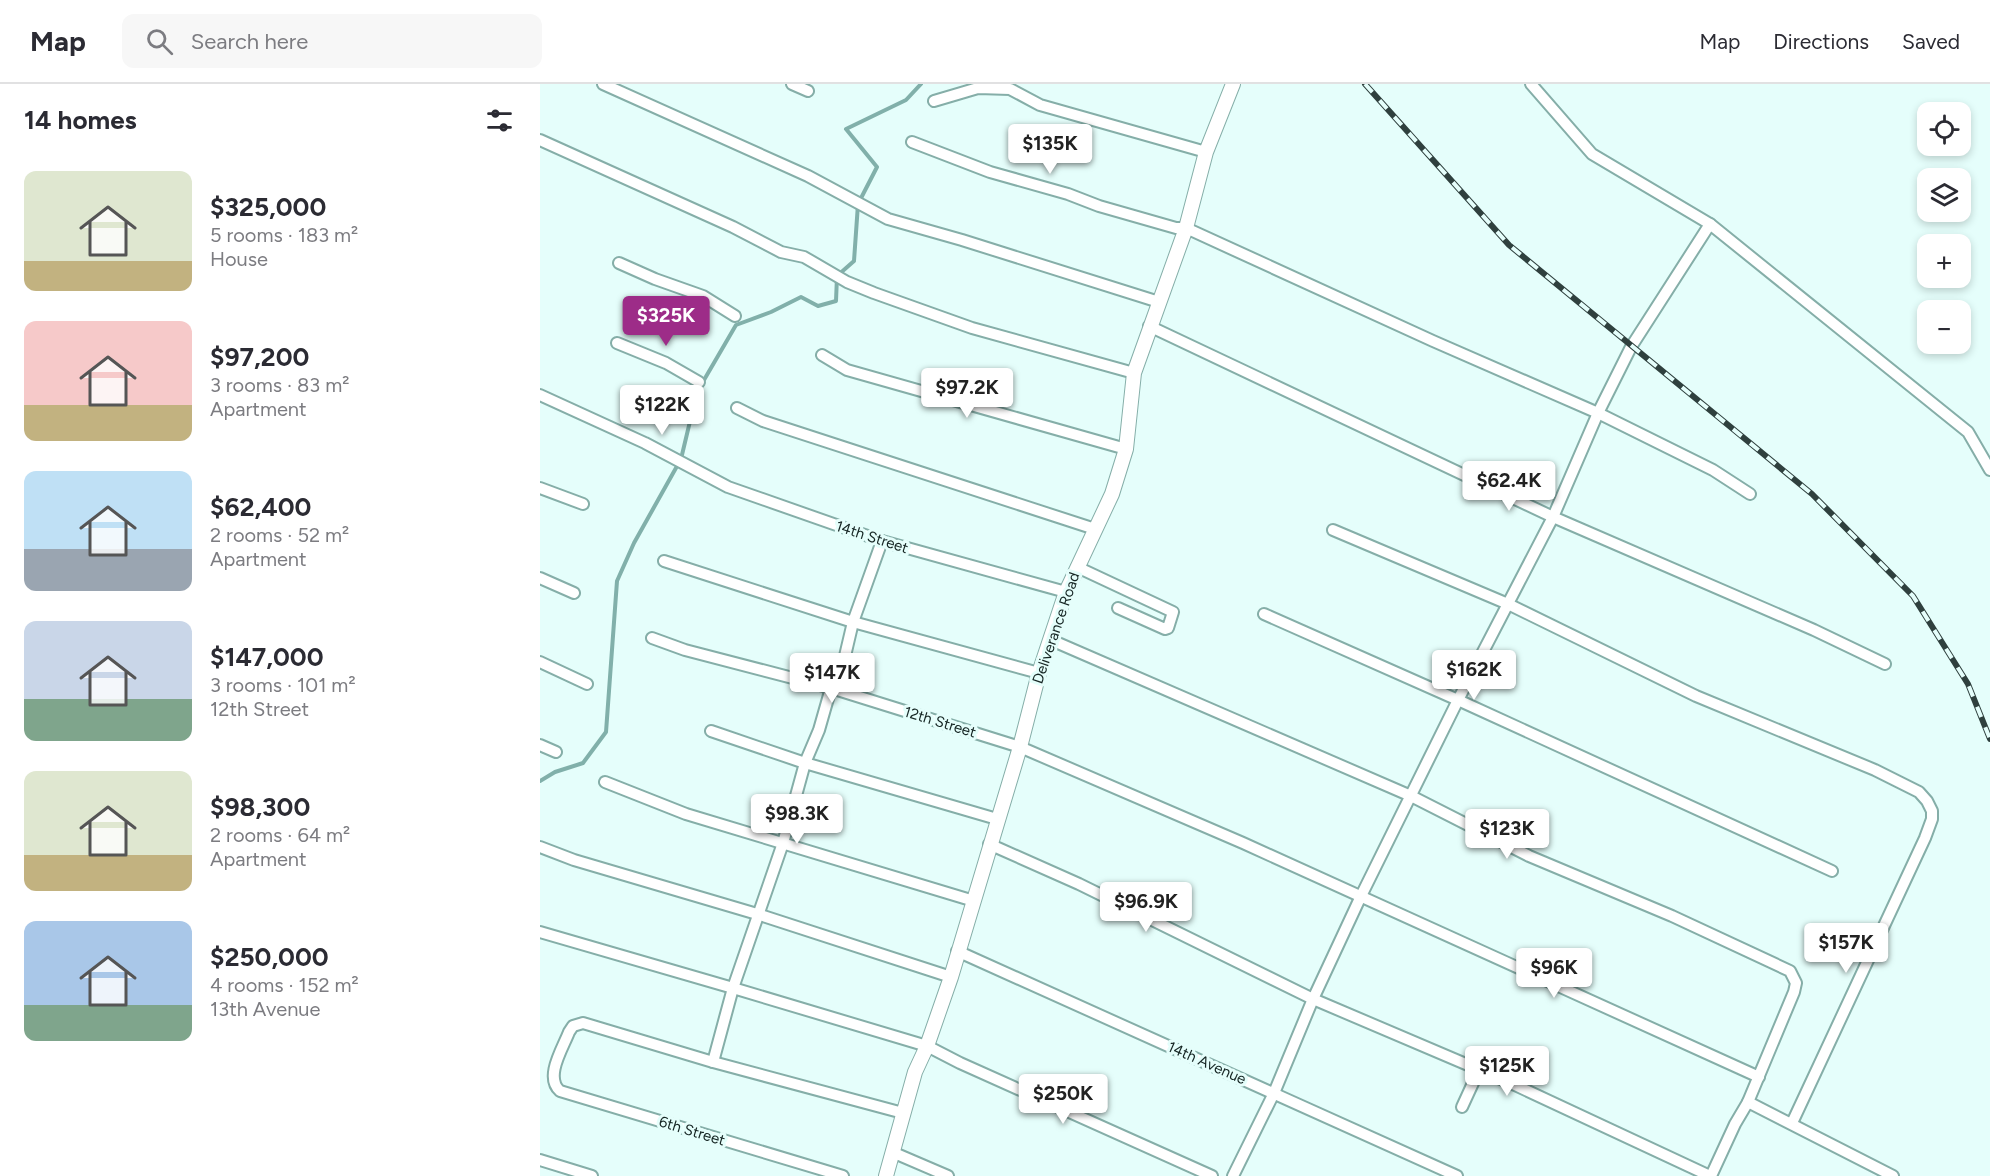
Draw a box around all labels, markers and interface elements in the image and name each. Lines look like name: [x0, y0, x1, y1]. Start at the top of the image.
search box: [122, 14, 542, 68]
text: Map: [30, 24, 86, 58]
icon: search: [143, 25, 176, 58]
text: Search here: [191, 28, 308, 55]
text: Map: [1699, 29, 1740, 54]
text: Directions: [1773, 29, 1869, 54]
text: Saved: [1902, 29, 1960, 54]
map controls: [1917, 102, 1971, 354]
button: locate: [1917, 102, 1971, 156]
text: 14 homes: [24, 104, 137, 136]
icon: filters: [483, 104, 516, 137]
pin: $135K: [1008, 124, 1092, 175]
text: $135K: [1022, 131, 1078, 155]
button: layers: [1917, 168, 1971, 222]
text: $325,000: [210, 191, 326, 223]
icon: home: [72, 195, 144, 267]
text: 5 rooms · 183 m²: [210, 223, 358, 247]
button: +: [1917, 234, 1971, 288]
text: House: [210, 247, 268, 271]
pin: $325K: [624, 296, 708, 347]
button: −: [1917, 300, 1971, 354]
text: $325K: [637, 303, 695, 327]
text: $97,200: [210, 341, 309, 373]
icon: home: [72, 345, 144, 417]
pin: $97.2K: [918, 368, 1016, 419]
text: 3 rooms · 83 m²: [210, 373, 349, 397]
text: $97.2K: [935, 375, 999, 399]
pin: $122K: [620, 385, 704, 436]
text: $122K: [634, 392, 690, 416]
text: Apartment: [210, 397, 307, 421]
pin: $62.4K: [1460, 461, 1558, 512]
text: $62.4K: [1476, 468, 1542, 492]
text: $62,400: [210, 491, 311, 523]
icon: home: [72, 495, 144, 567]
street label: 14th Street: [833, 517, 911, 557]
text: 2 rooms · 52 m²: [210, 523, 349, 547]
text: Apartment: [210, 547, 307, 571]
street label: Deliverance Road: [1028, 570, 1084, 686]
text: $147,000: [210, 641, 324, 673]
icon: home: [72, 645, 144, 717]
pin: $162K: [1432, 650, 1516, 701]
pin: $147K: [790, 653, 874, 704]
text: $162K: [1446, 657, 1502, 681]
text: $147K: [804, 660, 860, 684]
text: 3 rooms · 101 m²: [210, 673, 356, 697]
text: 12th Street: [210, 697, 309, 721]
street label: 12th Street: [902, 703, 978, 742]
text: $98,300: [210, 791, 310, 823]
pin: $98.3K: [748, 794, 846, 845]
icon: home: [72, 795, 144, 867]
text: $98.3K: [765, 801, 829, 825]
pin: $123K: [1465, 809, 1549, 860]
text: $123K: [1479, 816, 1535, 840]
text: 2 rooms · 64 m²: [210, 823, 350, 847]
text: Apartment: [210, 847, 307, 871]
pin: $96.9K: [1097, 882, 1195, 933]
text: $96.9K: [1114, 889, 1178, 913]
pin: $157K: [1804, 923, 1888, 974]
text: $157K: [1818, 930, 1874, 954]
text: $250,000: [210, 941, 329, 973]
icon: home: [72, 945, 144, 1017]
pin: $96K: [1518, 948, 1590, 999]
text: $96K: [1530, 955, 1578, 979]
text: 4 rooms · 152 m²: [210, 973, 359, 997]
text: 13th Avenue: [210, 997, 320, 1021]
street label: 14th Avenue: [1165, 1038, 1249, 1088]
pin: $125K: [1465, 1046, 1549, 1097]
text: $125K: [1479, 1053, 1535, 1077]
pin: $250K: [1021, 1074, 1105, 1125]
text: $250K: [1033, 1081, 1093, 1105]
street label: 6th Street: [657, 1112, 728, 1150]

